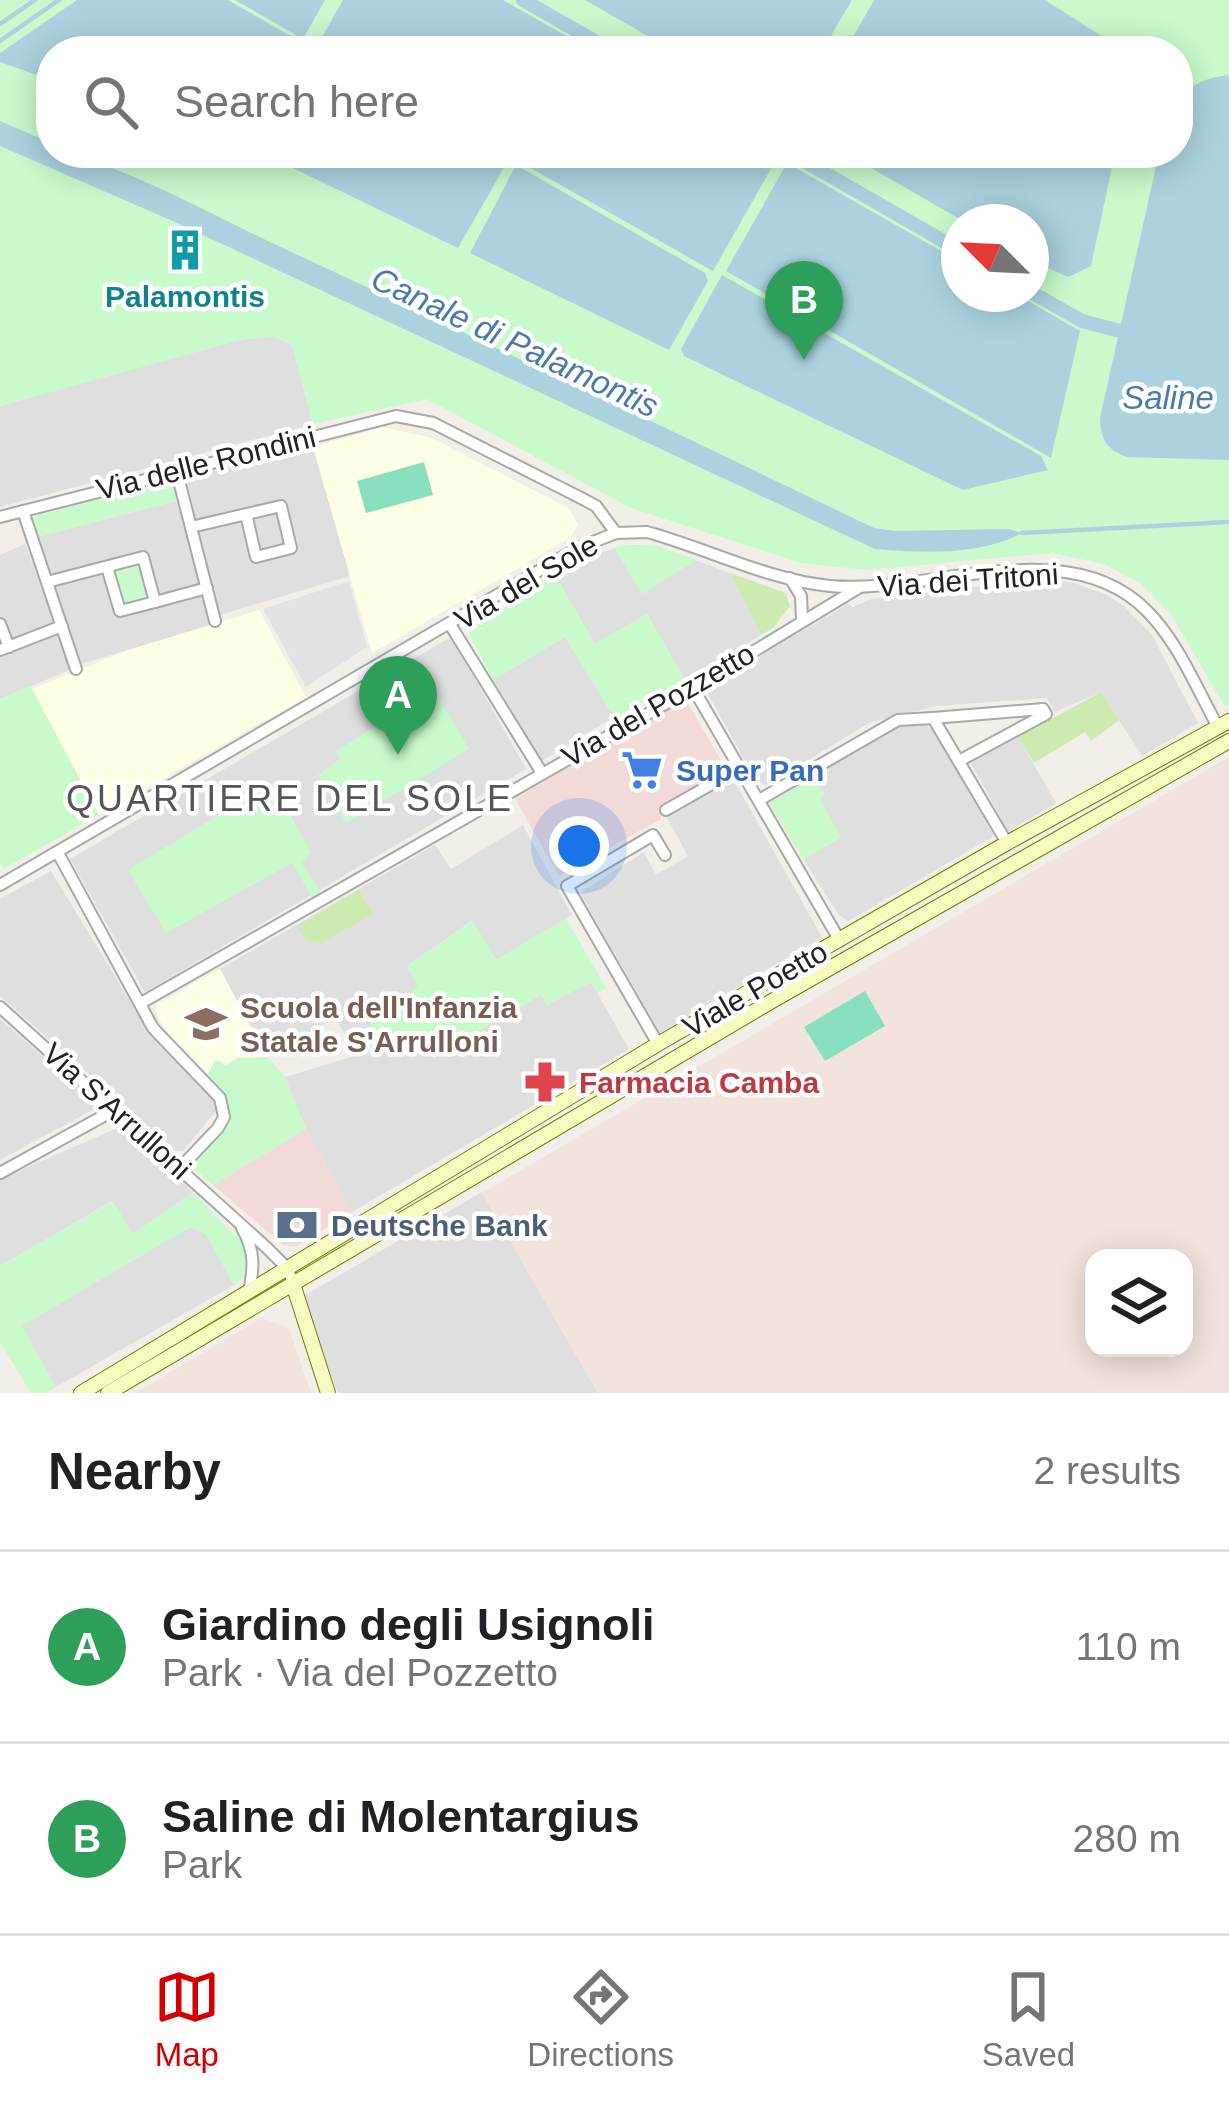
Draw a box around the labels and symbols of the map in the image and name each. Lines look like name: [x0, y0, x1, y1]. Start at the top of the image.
north arrow: [941, 204, 1049, 312]
building icon: Palamontis: [162, 227, 208, 273]
water label: Canale di Palamontis: [366, 259, 664, 425]
pin: B: [765, 261, 843, 360]
place label: Palamontis: [105, 280, 265, 313]
water label: Saline: [1122, 379, 1214, 416]
street label: Via delle Rondini: [93, 420, 319, 506]
street label: Via del Sole: [449, 528, 603, 636]
street label: Via dei Tritoni: [876, 557, 1060, 603]
street label: Via del Pozzetto: [556, 637, 760, 773]
pin: A: [359, 656, 437, 755]
supermarket icon: Super Pan: [619, 747, 665, 793]
place label: Super Pan: [676, 754, 824, 787]
district label: QUARTIERE DEL SOLE: [66, 778, 514, 819]
your location: [549, 816, 609, 876]
street label: Viale Poetto: [677, 934, 833, 1044]
place label: Scuola dell'Infanzia Statale S'Arrulloni: [240, 991, 518, 1058]
school or university icon: Scuola dell'Infanzia Statale S'Arrulloni: [183, 1001, 229, 1047]
street label: Via S'Arrulloni: [36, 1036, 198, 1186]
pharmacy icon: Farmacia Camba: [522, 1059, 568, 1105]
place label: Farmacia Camba: [579, 1066, 819, 1099]
bank icon: Deutsche Bank: [274, 1202, 320, 1248]
place label: Deutsche Bank: [331, 1209, 548, 1242]

